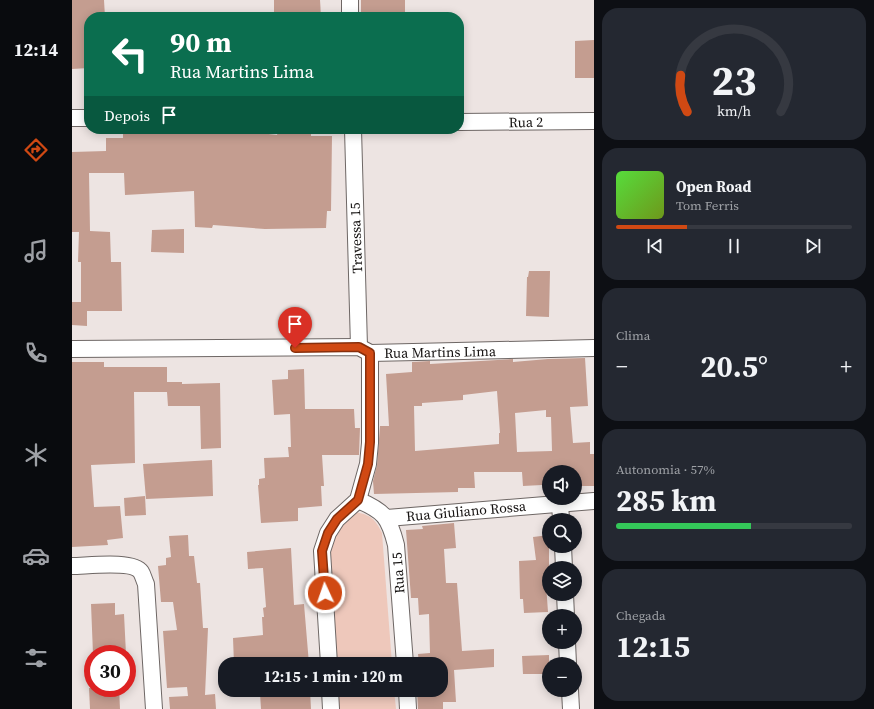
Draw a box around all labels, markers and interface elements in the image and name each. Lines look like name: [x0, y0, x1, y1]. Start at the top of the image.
text: 90 m: [170, 23, 232, 61]
icon: left: [104, 28, 156, 80]
text: 12:14: [14, 37, 58, 62]
text: 23: [711, 52, 757, 109]
text: Rua Martins Lima: [170, 59, 314, 84]
text: km/h: [717, 101, 751, 121]
icon: arrive: [158, 104, 180, 126]
text: Depois: [104, 105, 150, 126]
street label: Rua 2: [509, 112, 543, 132]
icon: directions: [22, 136, 50, 164]
text: Open Road: [676, 176, 751, 197]
text: Tom Ferris: [676, 197, 739, 214]
street label: Travessa 15: [345, 202, 367, 274]
icon: previous: [644, 235, 666, 257]
icon: pause: [723, 235, 745, 257]
icon: next: [802, 235, 824, 257]
icon: music: [22, 237, 50, 265]
pin: [278, 307, 312, 348]
icon: arrive: [284, 313, 306, 335]
text: Clima: [616, 327, 650, 344]
icon: phone: [22, 339, 50, 367]
street label: Rua Martins Lima: [384, 341, 497, 363]
text: 20.5°: [700, 346, 768, 387]
text: −: [616, 351, 628, 381]
text: +: [840, 351, 852, 381]
icon: climate: [22, 441, 50, 469]
text: Autonomia · 57%: [616, 461, 715, 478]
map controls: [542, 465, 582, 697]
button: sound: [542, 465, 582, 505]
text: 285 km: [616, 480, 716, 521]
street label: Rua Giuliano Rossa: [405, 496, 528, 526]
button: search: [542, 513, 582, 553]
icon: car: [22, 542, 50, 570]
street label: Rua 15: [387, 552, 409, 594]
button: layers: [542, 561, 582, 601]
position arrow: [304, 572, 346, 614]
text: Chegada: [616, 607, 666, 624]
button: +: [542, 609, 582, 649]
text: 12:15: [616, 626, 690, 667]
icon: filters: [22, 644, 50, 672]
speed limit sign: 30: [84, 645, 136, 697]
button: −: [542, 657, 582, 697]
text: 12:15 · 1 min · 120 m: [264, 666, 403, 687]

